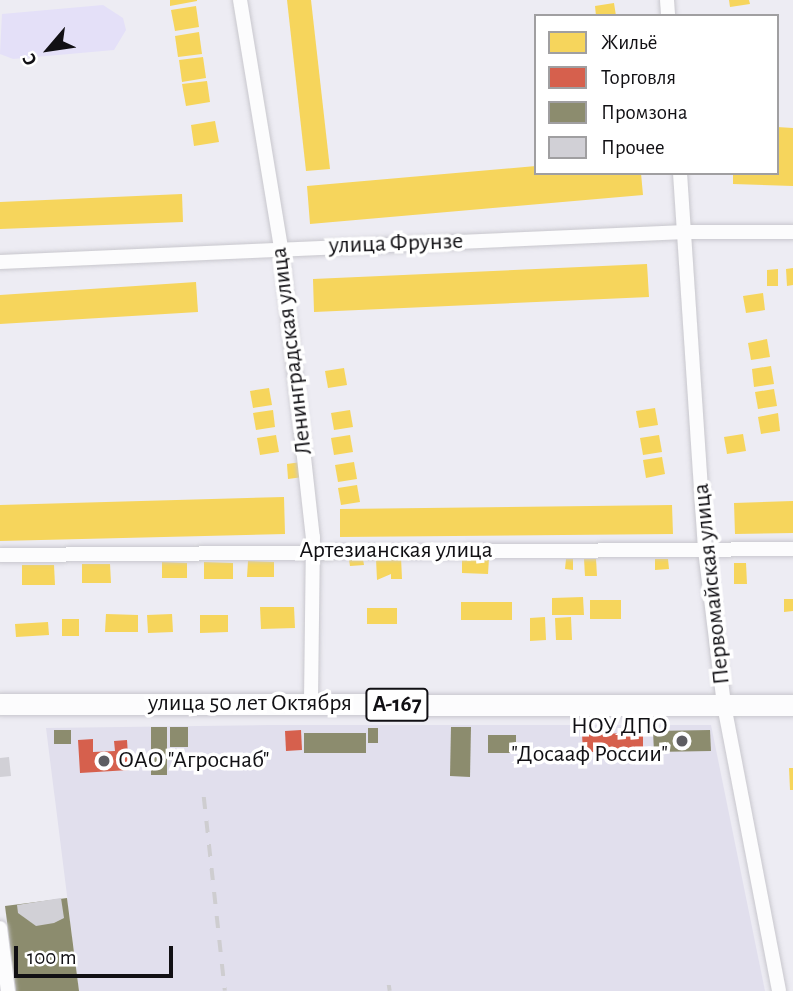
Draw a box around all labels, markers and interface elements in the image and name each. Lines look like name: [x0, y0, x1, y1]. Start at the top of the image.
north arrow: [14, 14, 84, 84]
legend: [534, 14, 779, 175]
text: Жильё: [601, 32, 657, 53]
text: С: [19, 50, 41, 69]
text: Торговля: [601, 67, 676, 88]
text: Промзона: [601, 102, 688, 123]
text: Прочее: [601, 137, 665, 158]
street label: улица Фрунзе: [328, 227, 464, 261]
street label: Ленинградская улица: [265, 245, 319, 457]
street label: Первомайская улица: [687, 482, 737, 686]
street label: Артезианская улица: [299, 537, 493, 565]
road number: А-167: [364, 685, 430, 724]
street label: улица 50 лет Октября: [148, 690, 352, 718]
place label: НОУ ДПО "Досааф России": [511, 713, 668, 769]
marker: НОУ ДПО "Досааф России": [674, 733, 690, 749]
place label: ОАО "Агроснаб": [118, 747, 269, 775]
marker: ОАО "Агроснаб": [96, 753, 112, 769]
scale bar: [18, 932, 177, 976]
text: 100 m: [27, 947, 77, 968]

